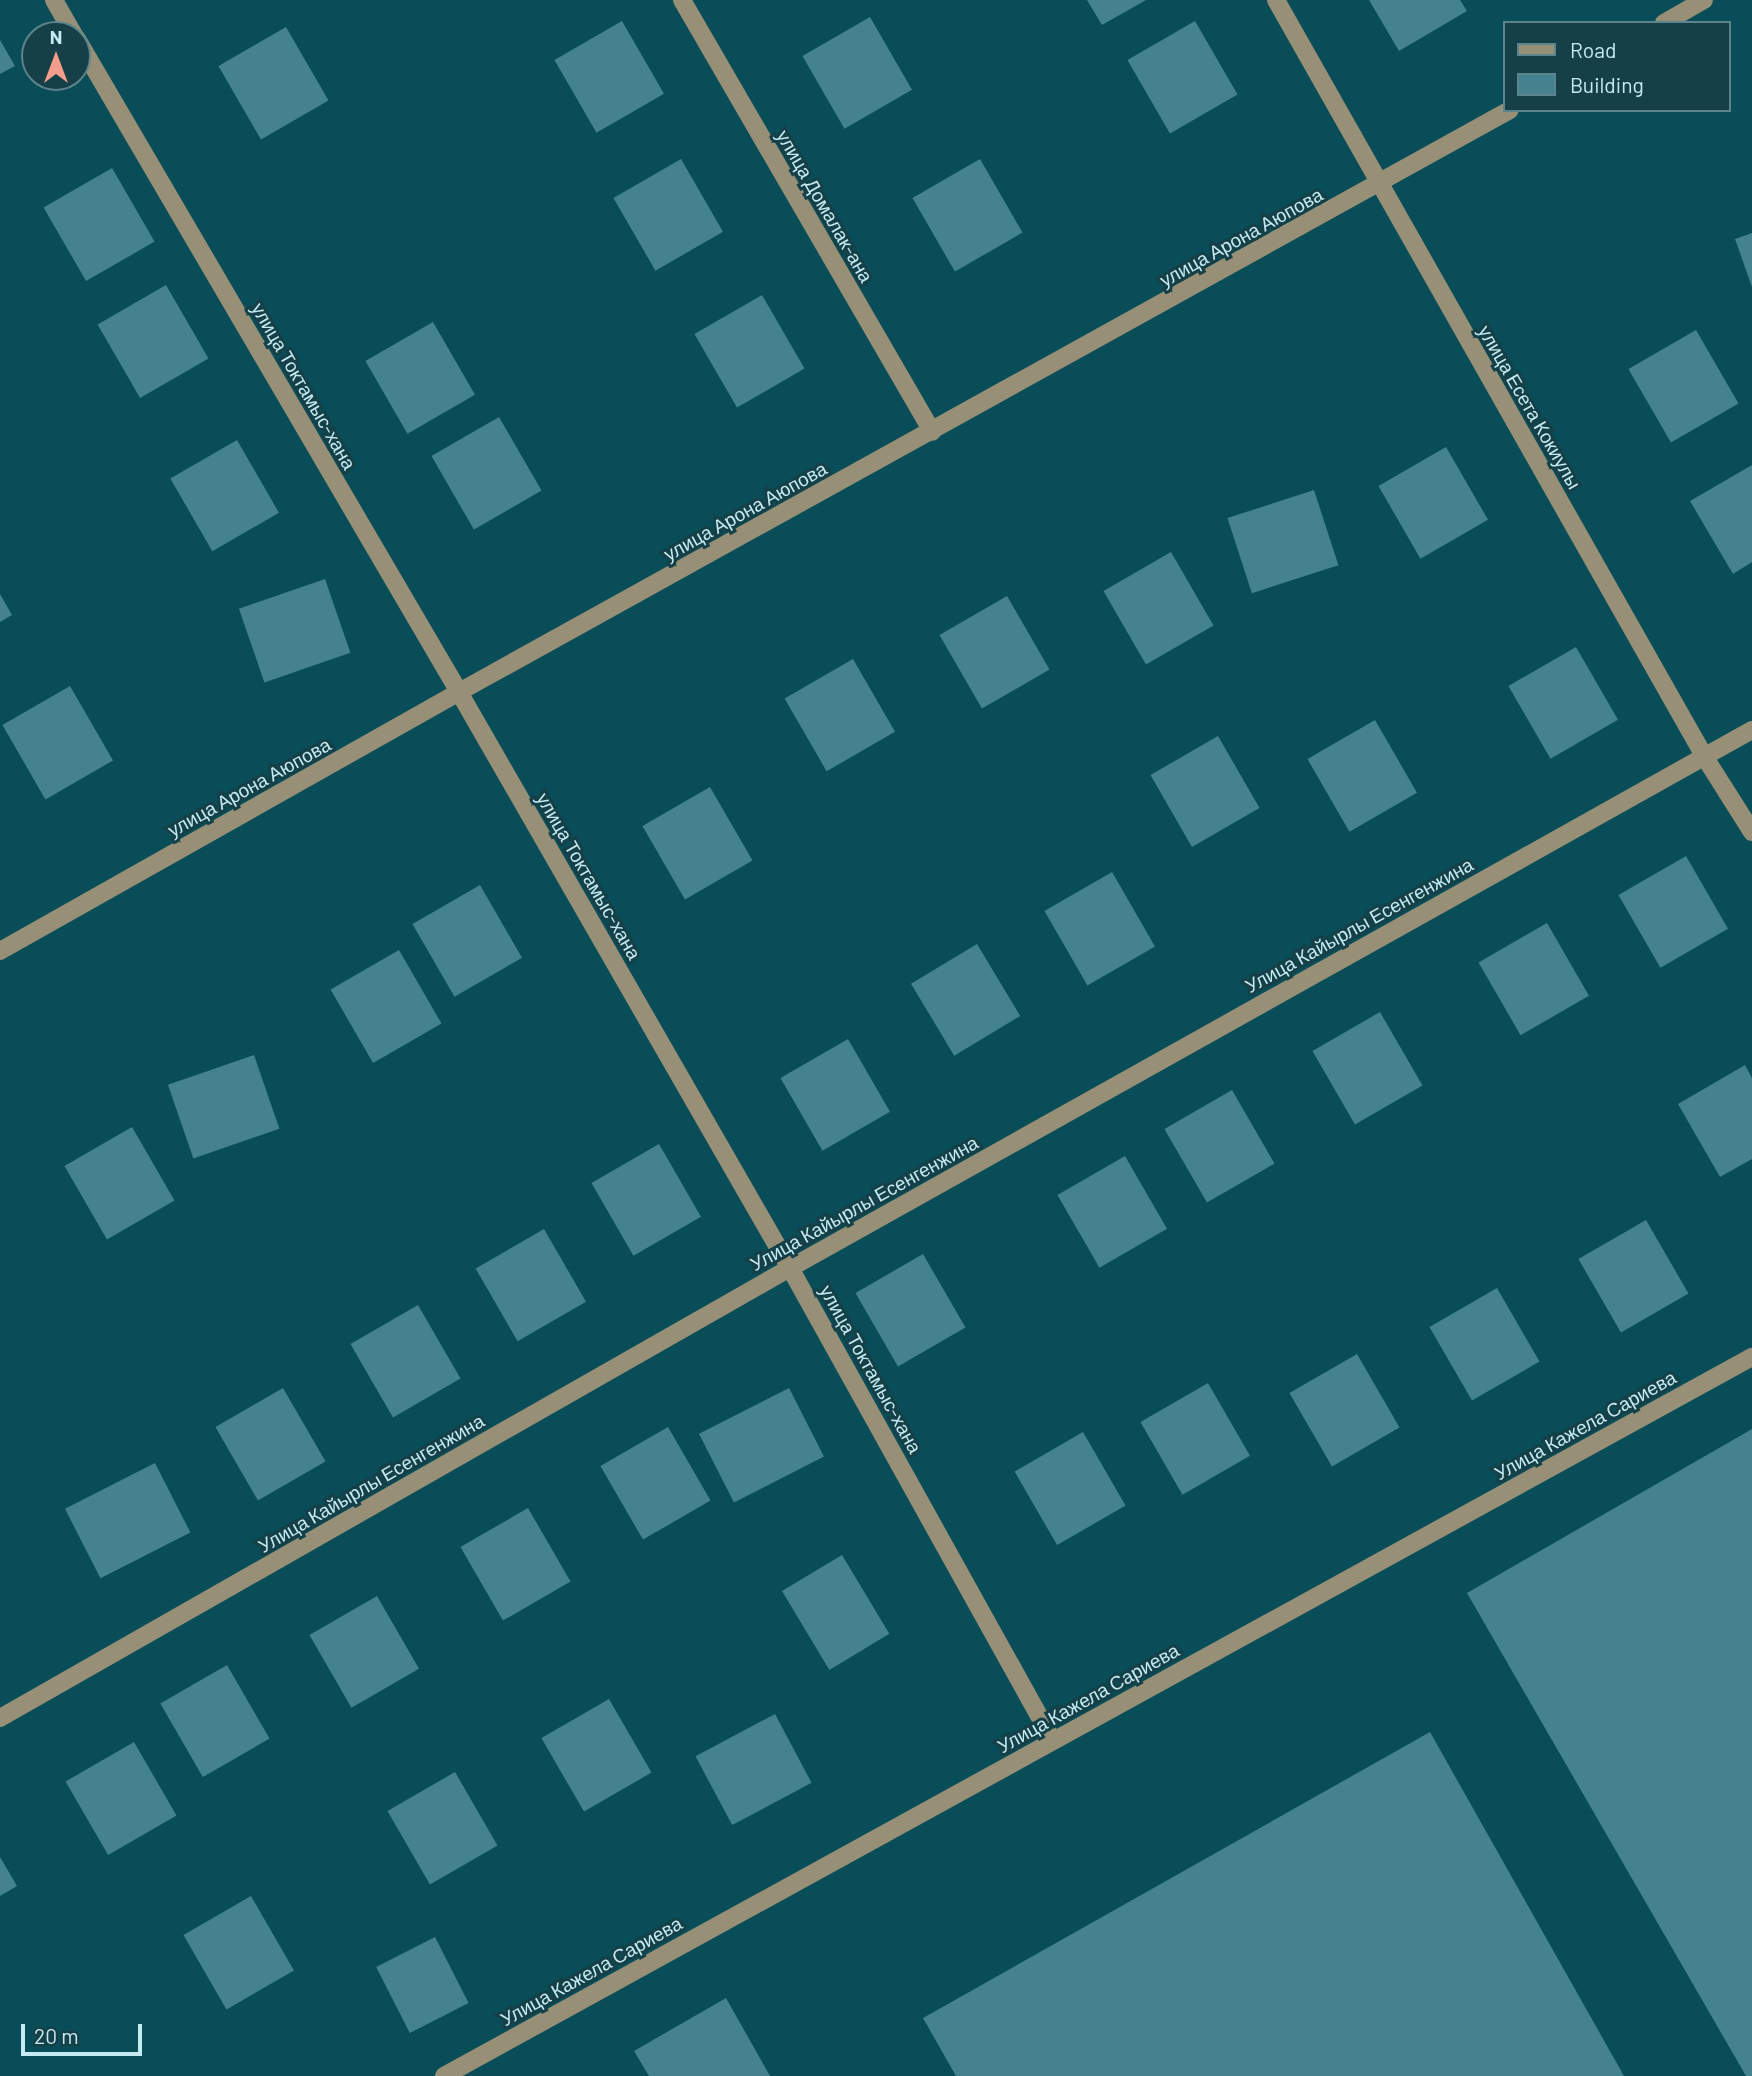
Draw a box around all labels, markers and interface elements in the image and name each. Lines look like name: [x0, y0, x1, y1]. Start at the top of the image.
north arrow: [21, 21, 91, 91]
legend: [1504, 21, 1731, 112]
text: N: [50, 25, 62, 48]
text: Road: [1570, 37, 1616, 62]
text: Building: [1570, 72, 1644, 97]
street label: улица Домалак-ана: [772, 126, 878, 286]
street label: улица Арона Аюпова: [1155, 183, 1327, 291]
street label: улица Токтамыс-хана: [247, 298, 361, 474]
street label: улица Есета Кокиулы: [1474, 321, 1586, 493]
street label: улица Арона Аюпова: [659, 457, 831, 565]
street label: улица Арона Аюпова: [163, 733, 335, 841]
street label: улица Токтамыс-хана: [532, 788, 646, 964]
street label: Улица Кайырлы Есенгенжина: [1241, 853, 1477, 997]
street label: Улица Кайырлы Есенгенжина: [746, 1131, 982, 1275]
street label: улица Токтамыс-хана: [815, 1281, 927, 1457]
street label: Улица Кажела Сариева: [1490, 1366, 1680, 1484]
street label: Улица Кайырлы Есенгенжина: [254, 1409, 488, 1557]
street label: Улица Кажела Сариева: [993, 1639, 1183, 1757]
street label: Улица Кажела Сариева: [496, 1912, 686, 2030]
scale bar: [24, 2010, 145, 2054]
text: 20 m: [34, 2023, 79, 2048]

